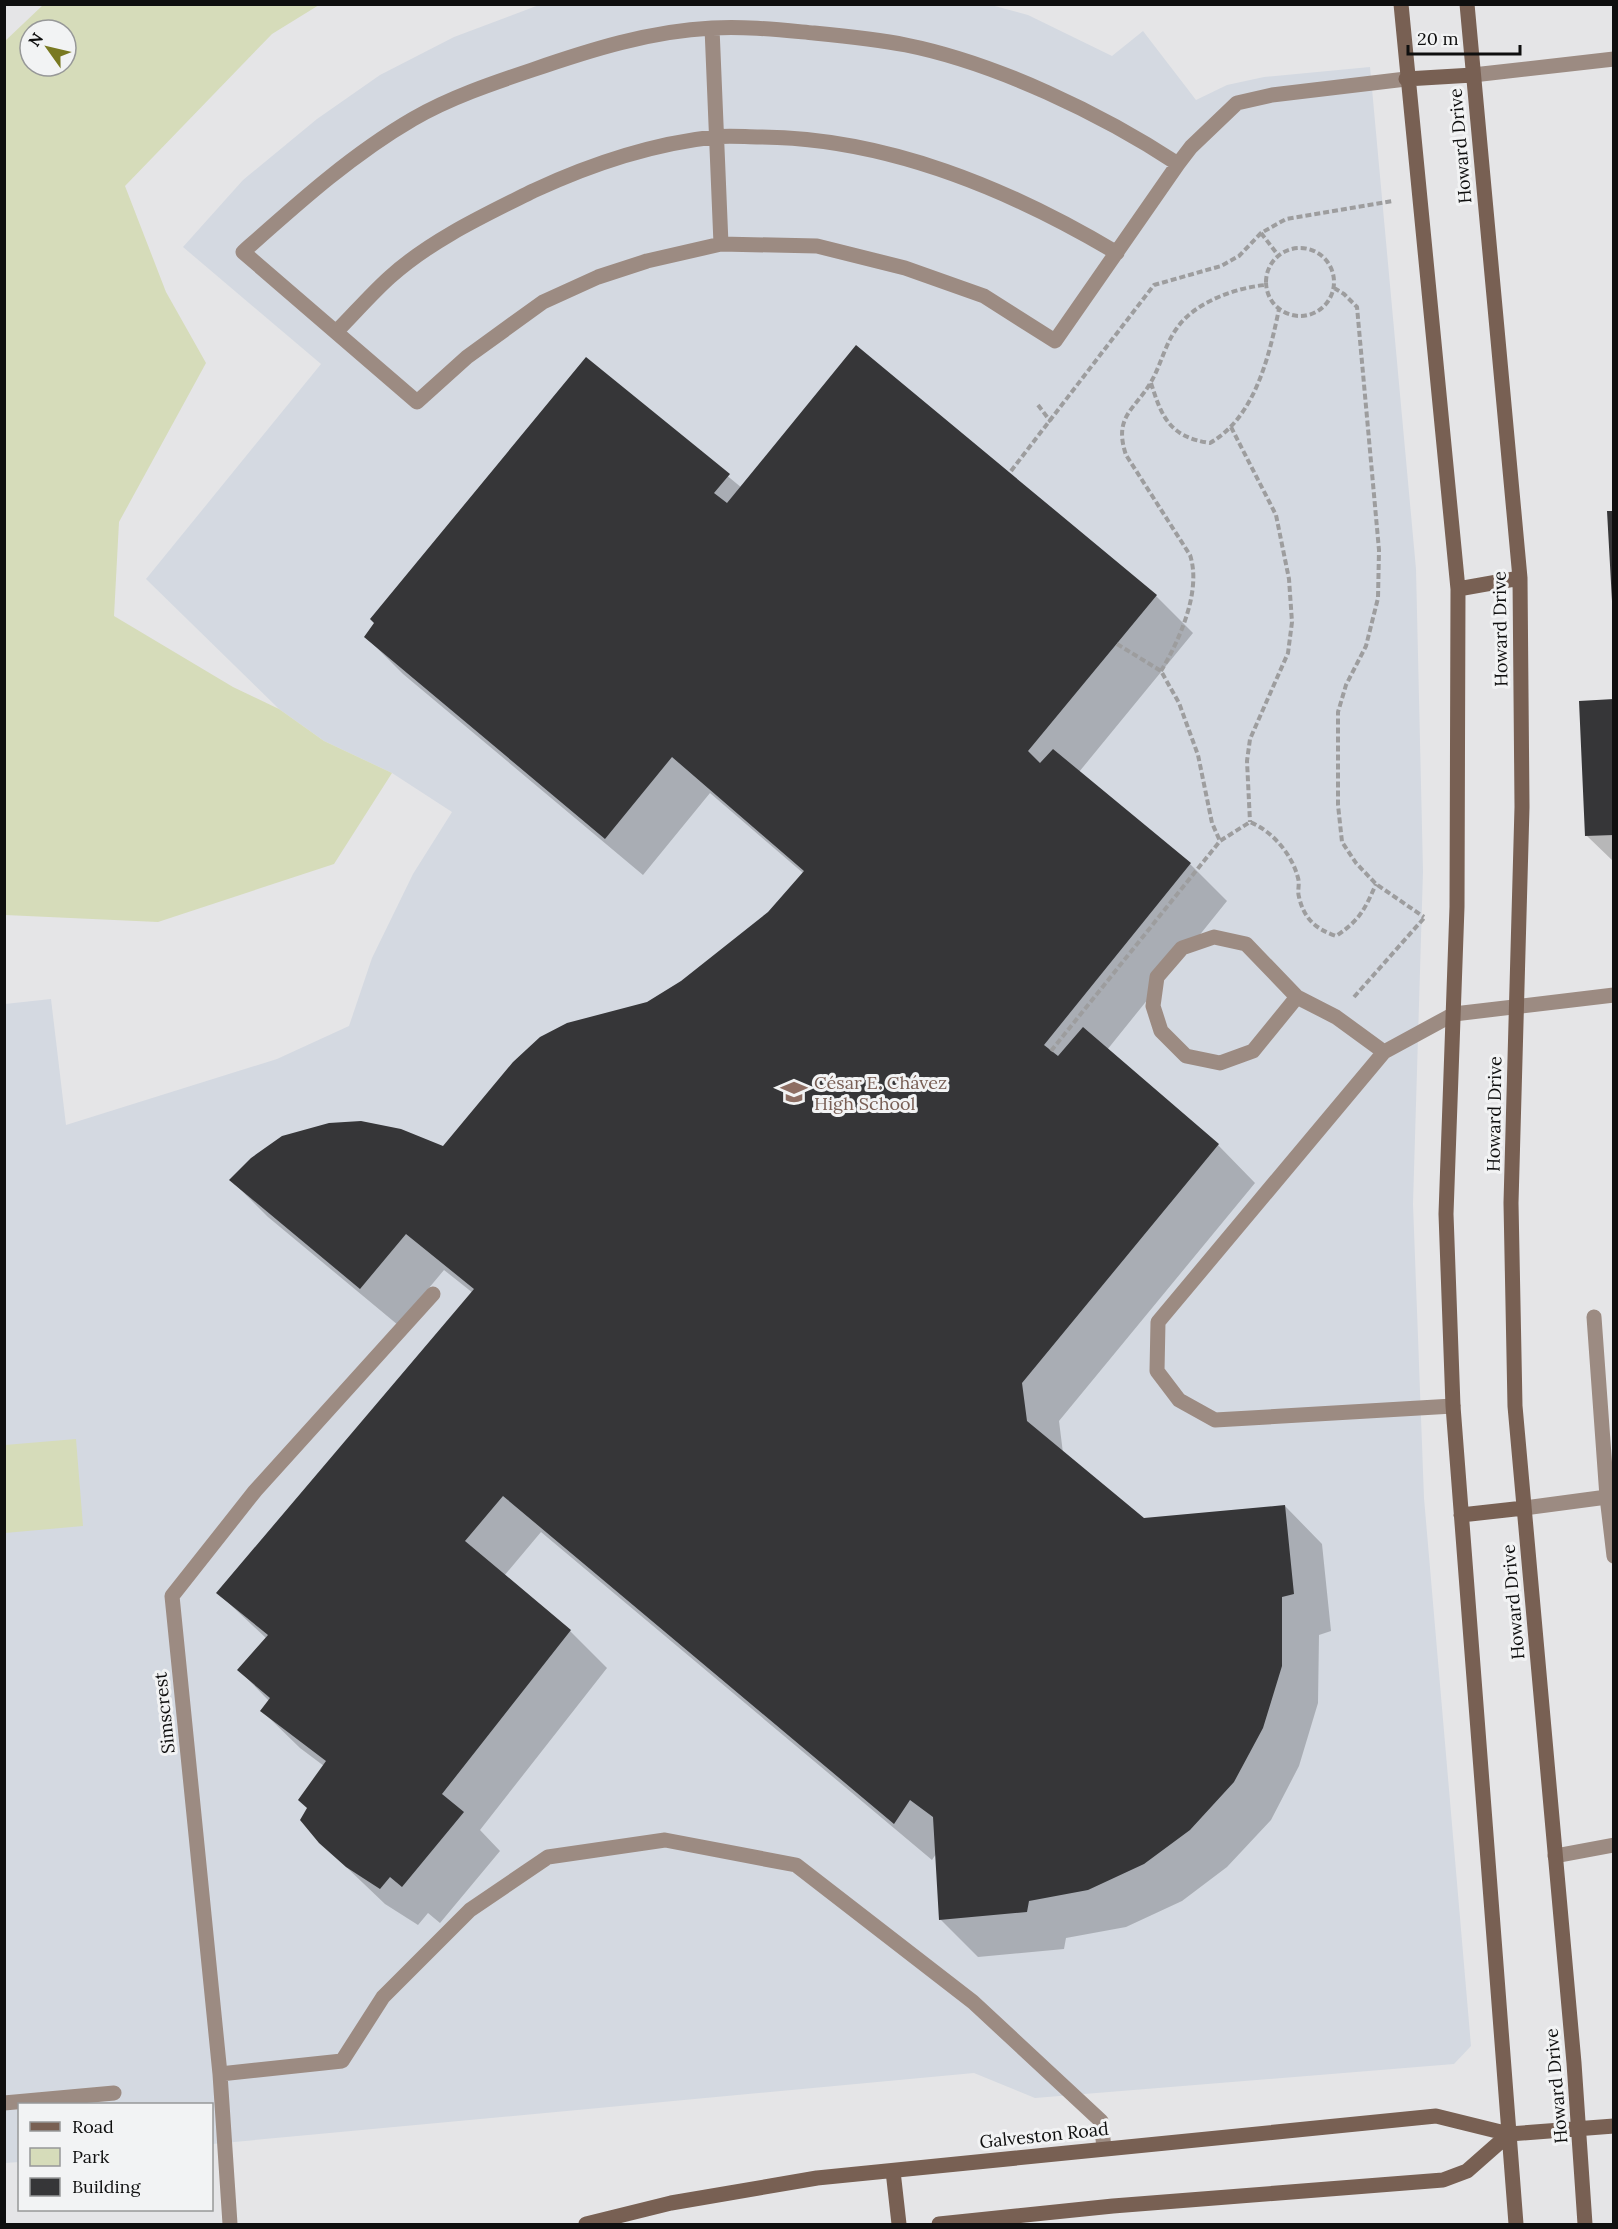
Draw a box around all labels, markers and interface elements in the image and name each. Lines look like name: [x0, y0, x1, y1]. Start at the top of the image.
north arrow: [18, 18, 78, 78]
scale bar: [1408, 18, 1520, 56]
text: 20 m: [1417, 27, 1459, 50]
text: N: [24, 29, 47, 50]
street label: Howard Drive: [1443, 87, 1476, 205]
street label: Howard Drive: [1487, 571, 1513, 687]
street label: Howard Drive: [1481, 1056, 1507, 1172]
place label: César E. Chávez High School: [814, 1071, 947, 1115]
school or university icon: César E. Chávez High School: [779, 1077, 809, 1107]
street label: Howard Drive: [1496, 1543, 1529, 1661]
street label: Simscrest: [148, 1671, 180, 1755]
street label: Howard Drive: [1539, 2027, 1572, 2145]
legend: [18, 2103, 213, 2211]
text: Road: [72, 2115, 114, 2138]
street label: Galveston Road: [978, 2117, 1110, 2153]
text: Park: [72, 2145, 110, 2168]
text: Building: [72, 2175, 142, 2198]

